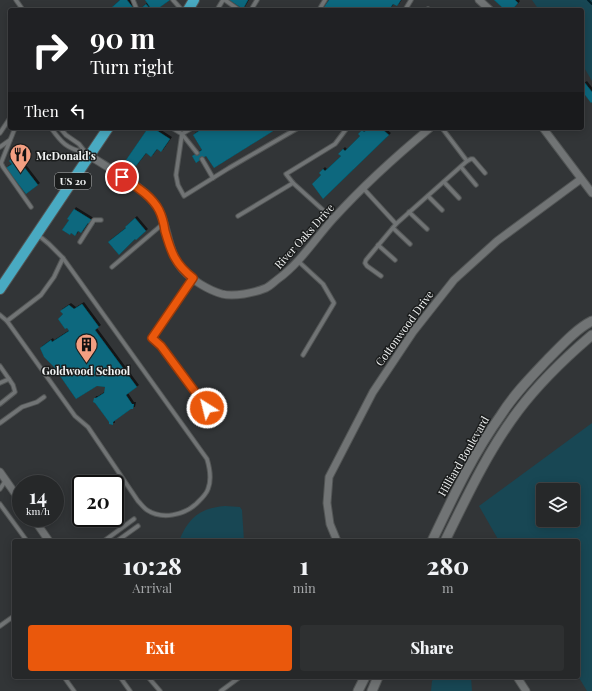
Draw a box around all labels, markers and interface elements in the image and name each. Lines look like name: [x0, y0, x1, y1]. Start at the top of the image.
text: 90 m: [90, 19, 155, 56]
icon: right: [24, 24, 76, 76]
text: Turn right: [90, 55, 173, 79]
icon: left: [67, 100, 89, 122]
text: Then: [24, 101, 59, 121]
restaurant icon: McDonald's: [8, 142, 34, 175]
place label: McDonald's: [36, 148, 96, 163]
pin: [105, 160, 139, 194]
icon: arrive: [111, 166, 133, 188]
road number: US 20: [55, 173, 91, 189]
street label: River Oaks Drive: [271, 200, 338, 272]
street label: Cottonwood Drive: [372, 287, 437, 369]
building icon: Goldwood School: [73, 331, 99, 364]
place label: Goldwood School: [42, 363, 131, 378]
position arrow: [186, 387, 228, 429]
street label: Hilliard Boulevard: [434, 413, 492, 499]
speed limit sign: 20: [72, 475, 124, 527]
text: 14: [29, 482, 47, 509]
map controls: [536, 483, 580, 527]
button: layers: [536, 483, 580, 527]
text: km/h: [26, 504, 50, 518]
text: 10:28: [123, 549, 182, 581]
text: 1: [300, 549, 309, 581]
text: 280: [427, 549, 469, 581]
text: Arrival: [132, 579, 172, 596]
text: min: [293, 579, 316, 596]
text: m: [442, 579, 454, 596]
button: Exit: [28, 625, 292, 671]
button: Share: [300, 625, 564, 671]

